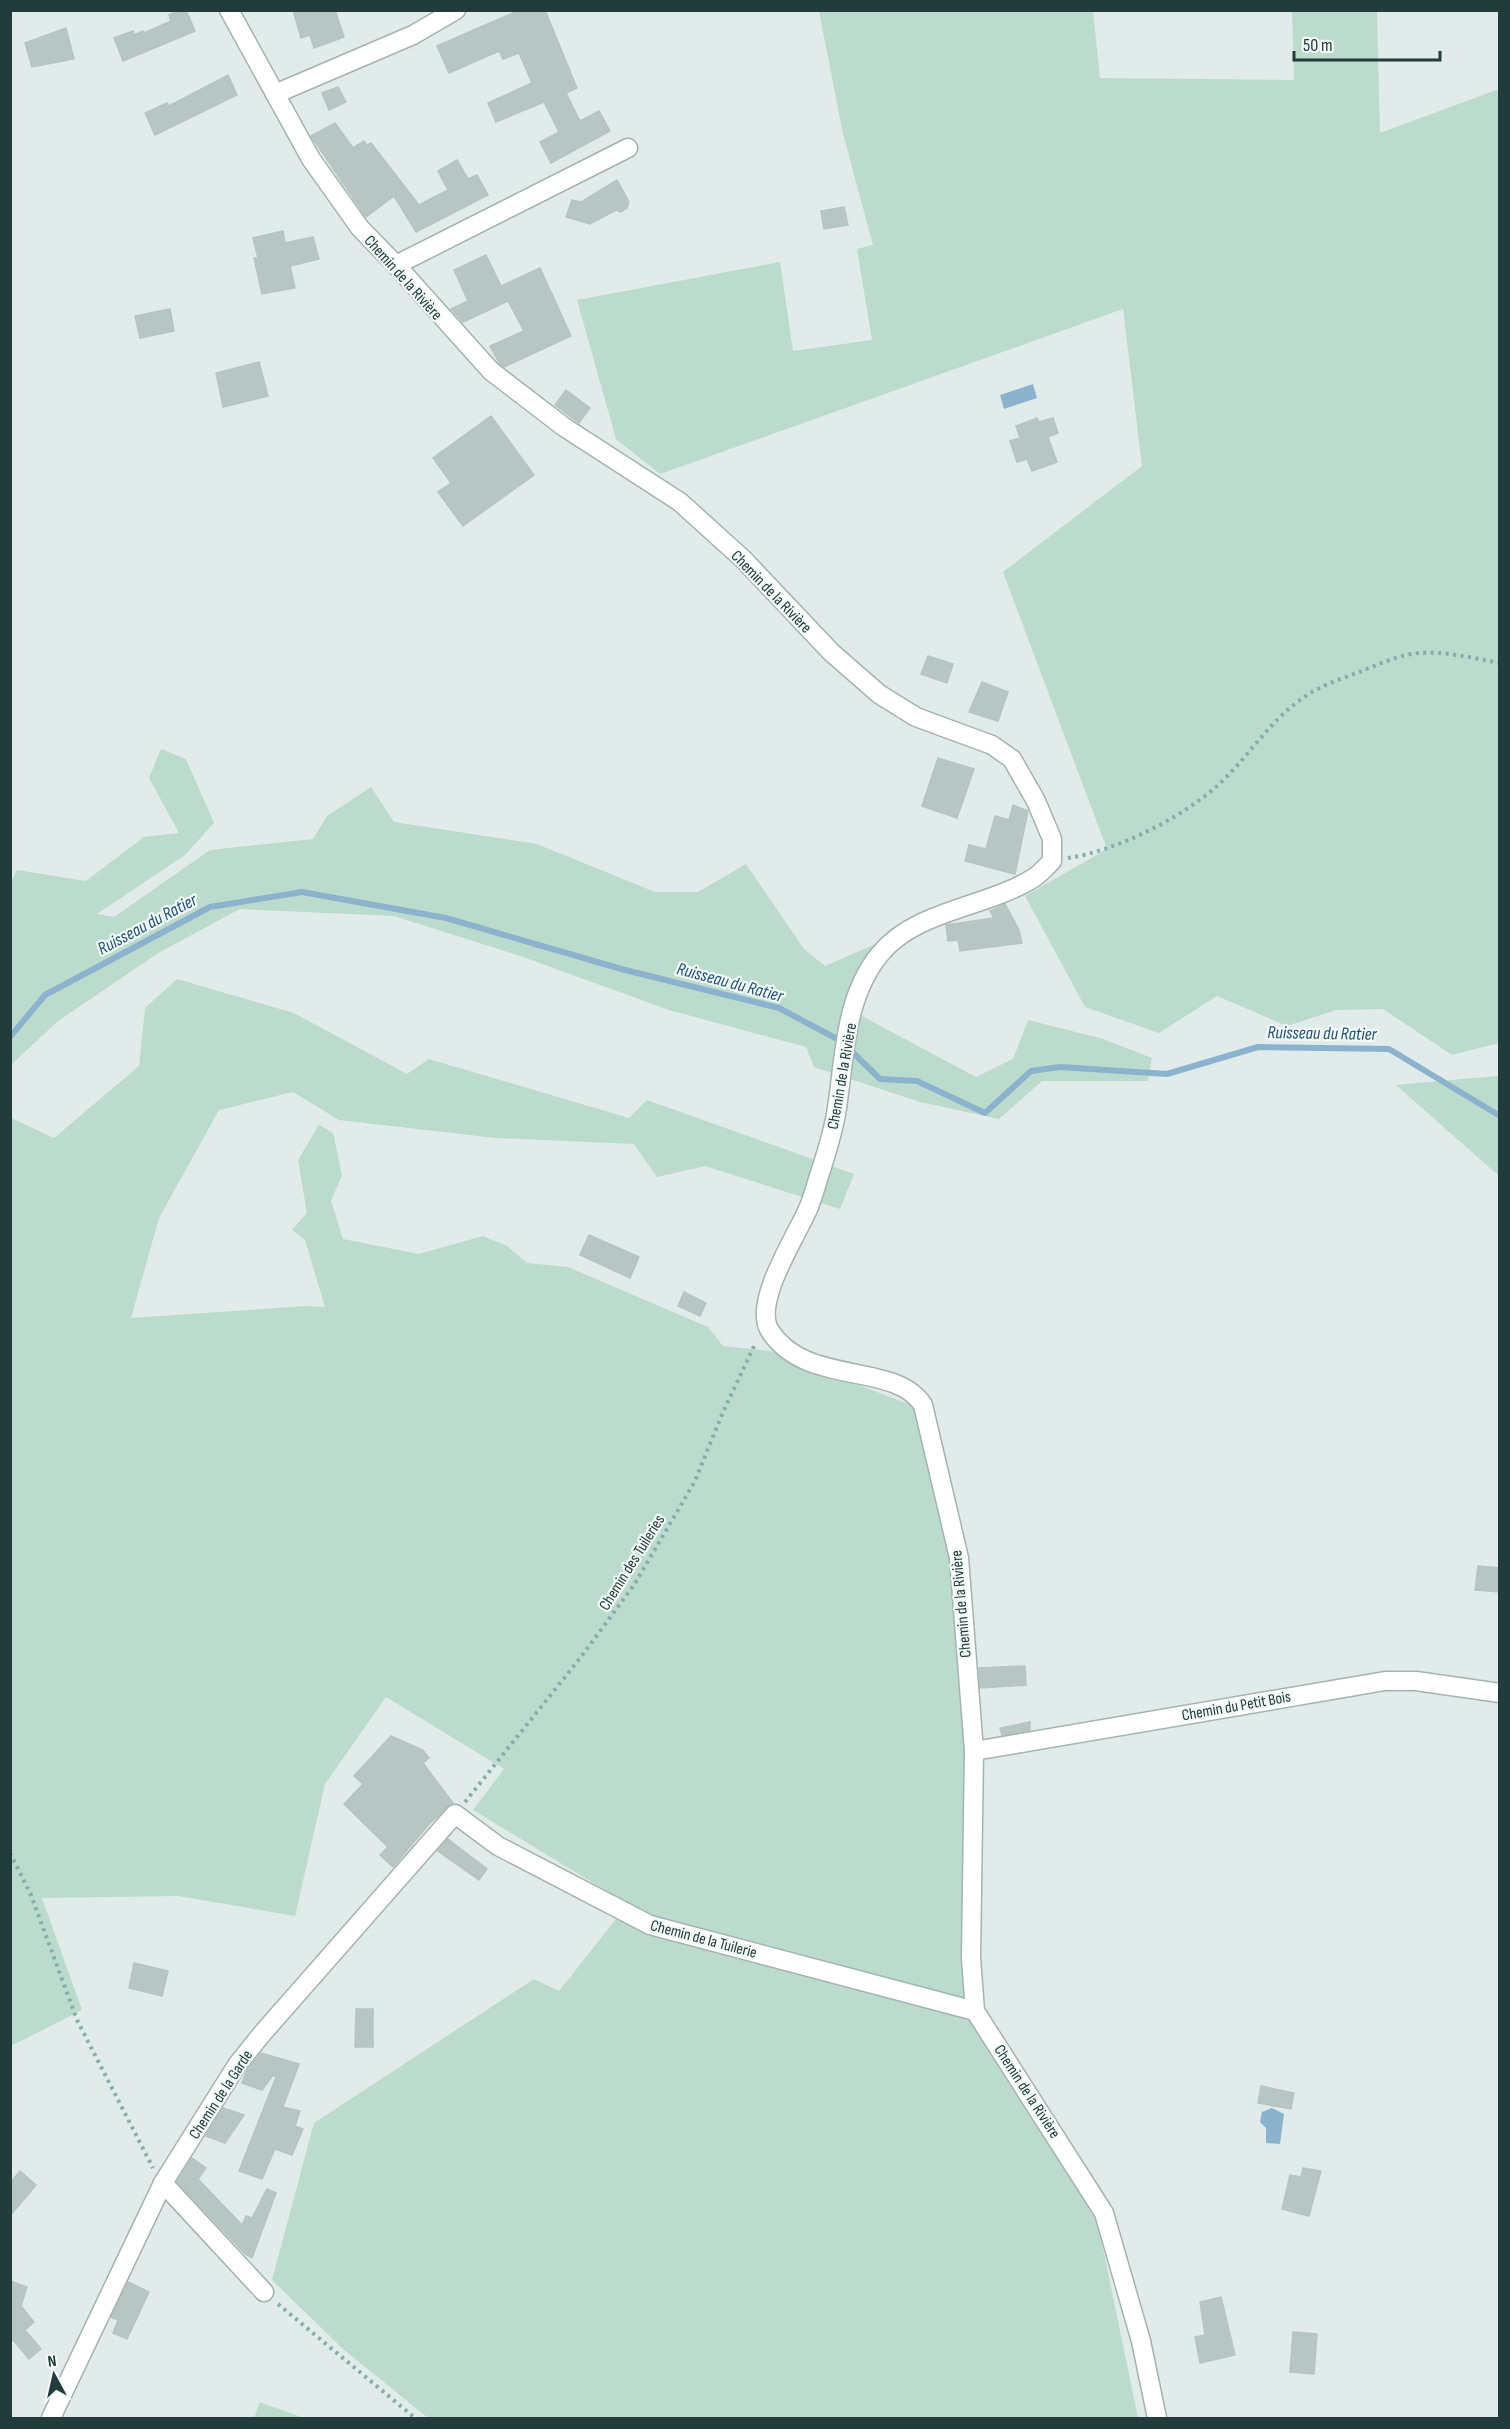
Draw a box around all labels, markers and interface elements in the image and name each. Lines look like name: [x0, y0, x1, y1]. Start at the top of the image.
scale bar: [1294, 24, 1440, 62]
text: 50 m: [1303, 35, 1333, 56]
street label: Chemin de la Rivière: [360, 232, 446, 324]
street label: Chemin de la Rivière: [727, 547, 815, 637]
water label: Ruisseau du Ratier: [94, 889, 201, 959]
water label: Ruisseau du Ratier: [674, 958, 786, 1007]
street label: Chemin de la Rivière: [824, 1022, 861, 1131]
water label: Ruisseau du Ratier: [1267, 1022, 1378, 1045]
street label: Chemin des Tuileries: [595, 1511, 669, 1614]
street label: Chemin de la Rivière: [947, 1549, 976, 1658]
street label: Chemin du Petit Bois: [1180, 1687, 1293, 1725]
street label: Chemin de la Tuilerie: [648, 1916, 759, 1963]
street label: Chemin de la Rivière: [989, 2041, 1064, 2142]
street label: Chemin de la Garde: [185, 2047, 257, 2143]
north arrow: [24, 2345, 84, 2405]
text: N: [47, 2352, 58, 2372]

